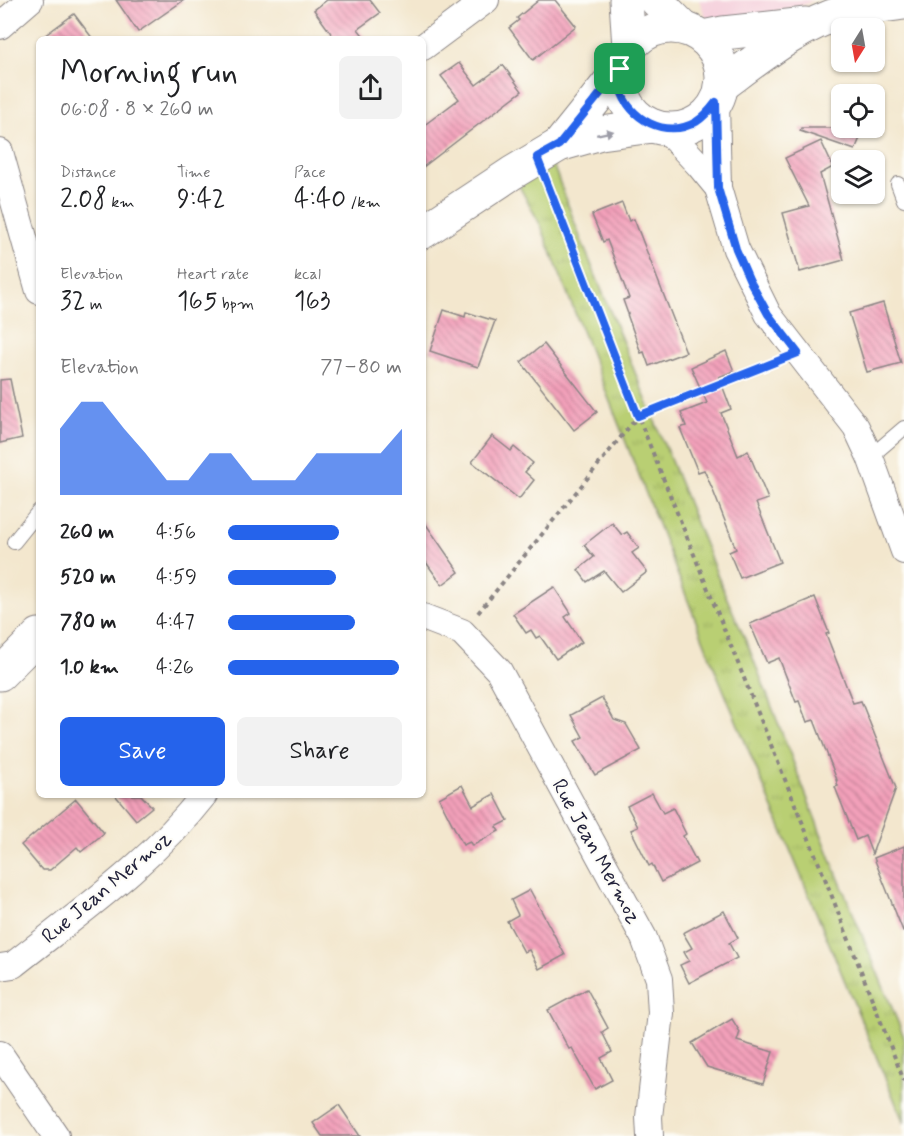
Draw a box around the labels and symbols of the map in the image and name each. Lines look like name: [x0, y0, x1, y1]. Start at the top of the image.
north arrow: [831, 18, 885, 72]
pin: [594, 43, 645, 94]
one-way arrow: [596, 127, 615, 137]
street label: Rue Jean Mermoz: [545, 774, 648, 929]
street label: Rue Jean Mermoz: [36, 825, 178, 950]

